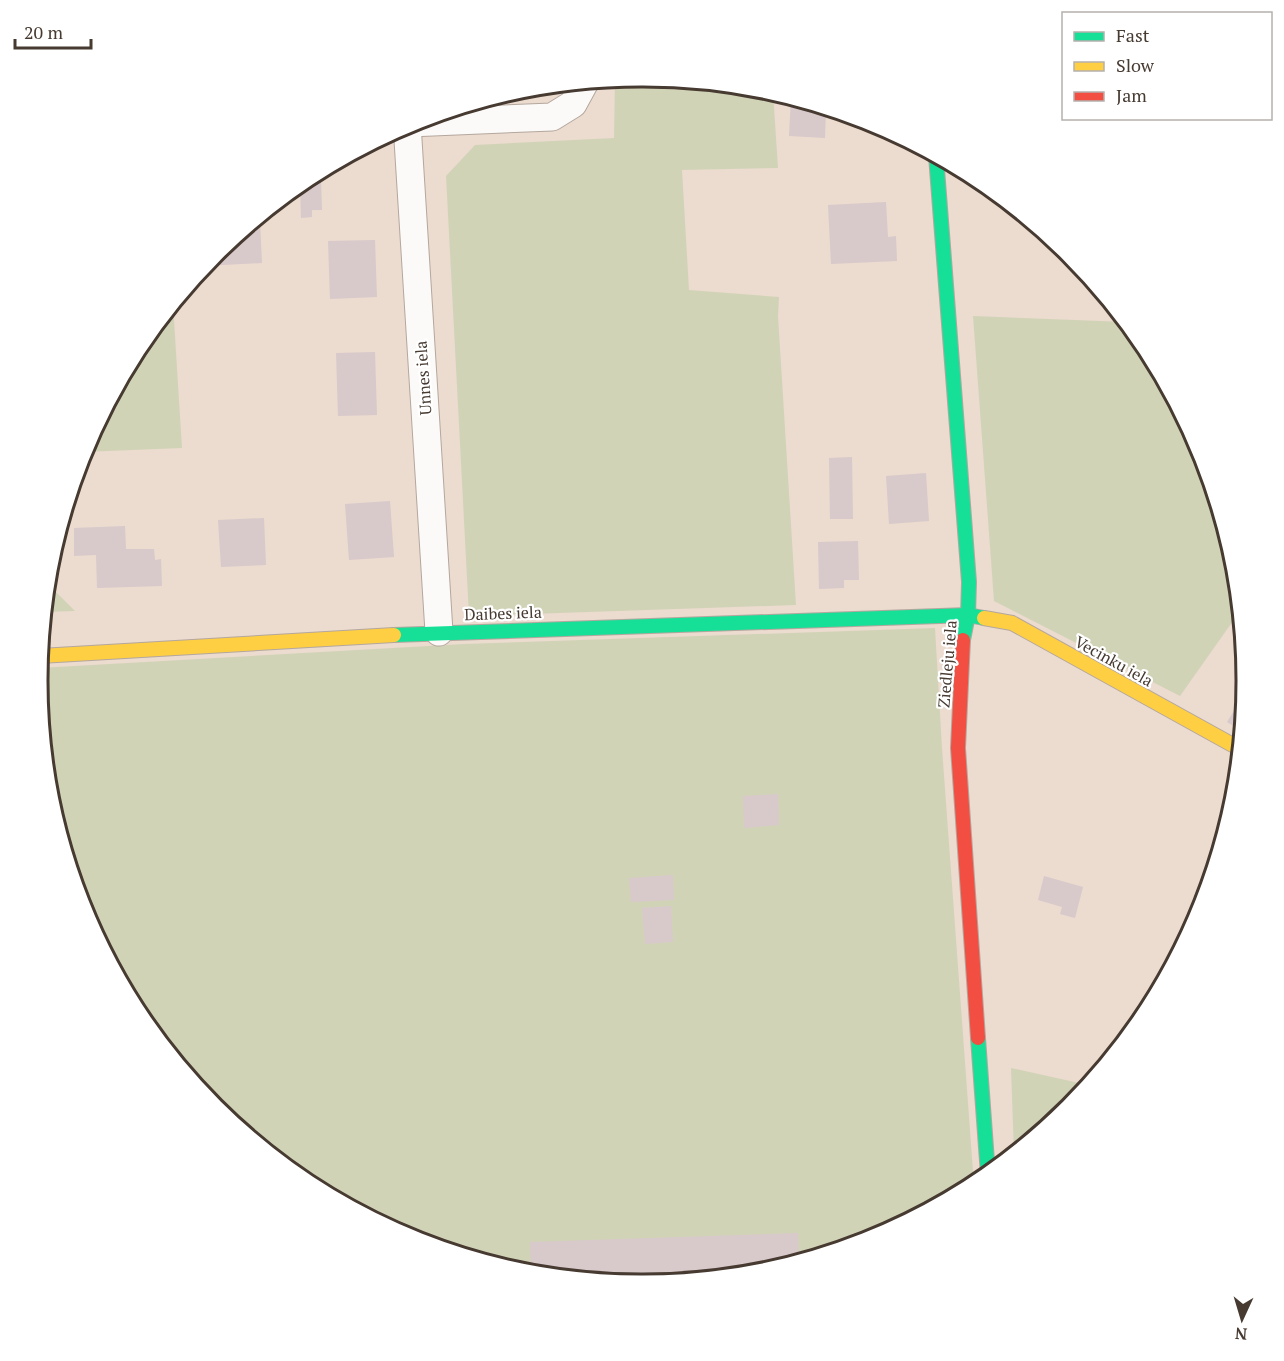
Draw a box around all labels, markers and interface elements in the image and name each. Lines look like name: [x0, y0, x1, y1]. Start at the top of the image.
scale bar: [15, 12, 92, 50]
legend: [1062, 12, 1272, 120]
text: 20 m: [24, 20, 64, 44]
text: Fast: [1116, 23, 1150, 47]
text: Slow: [1116, 53, 1155, 77]
text: Jam: [1116, 83, 1147, 107]
street label: Unnes iela: [409, 340, 437, 416]
street label: Daibes iela: [464, 601, 542, 625]
street label: Ziedleju iela: [932, 619, 962, 709]
street label: Vecinku iela: [1071, 630, 1157, 692]
north arrow: [1212, 1289, 1272, 1349]
text: N: [1234, 1323, 1248, 1345]

